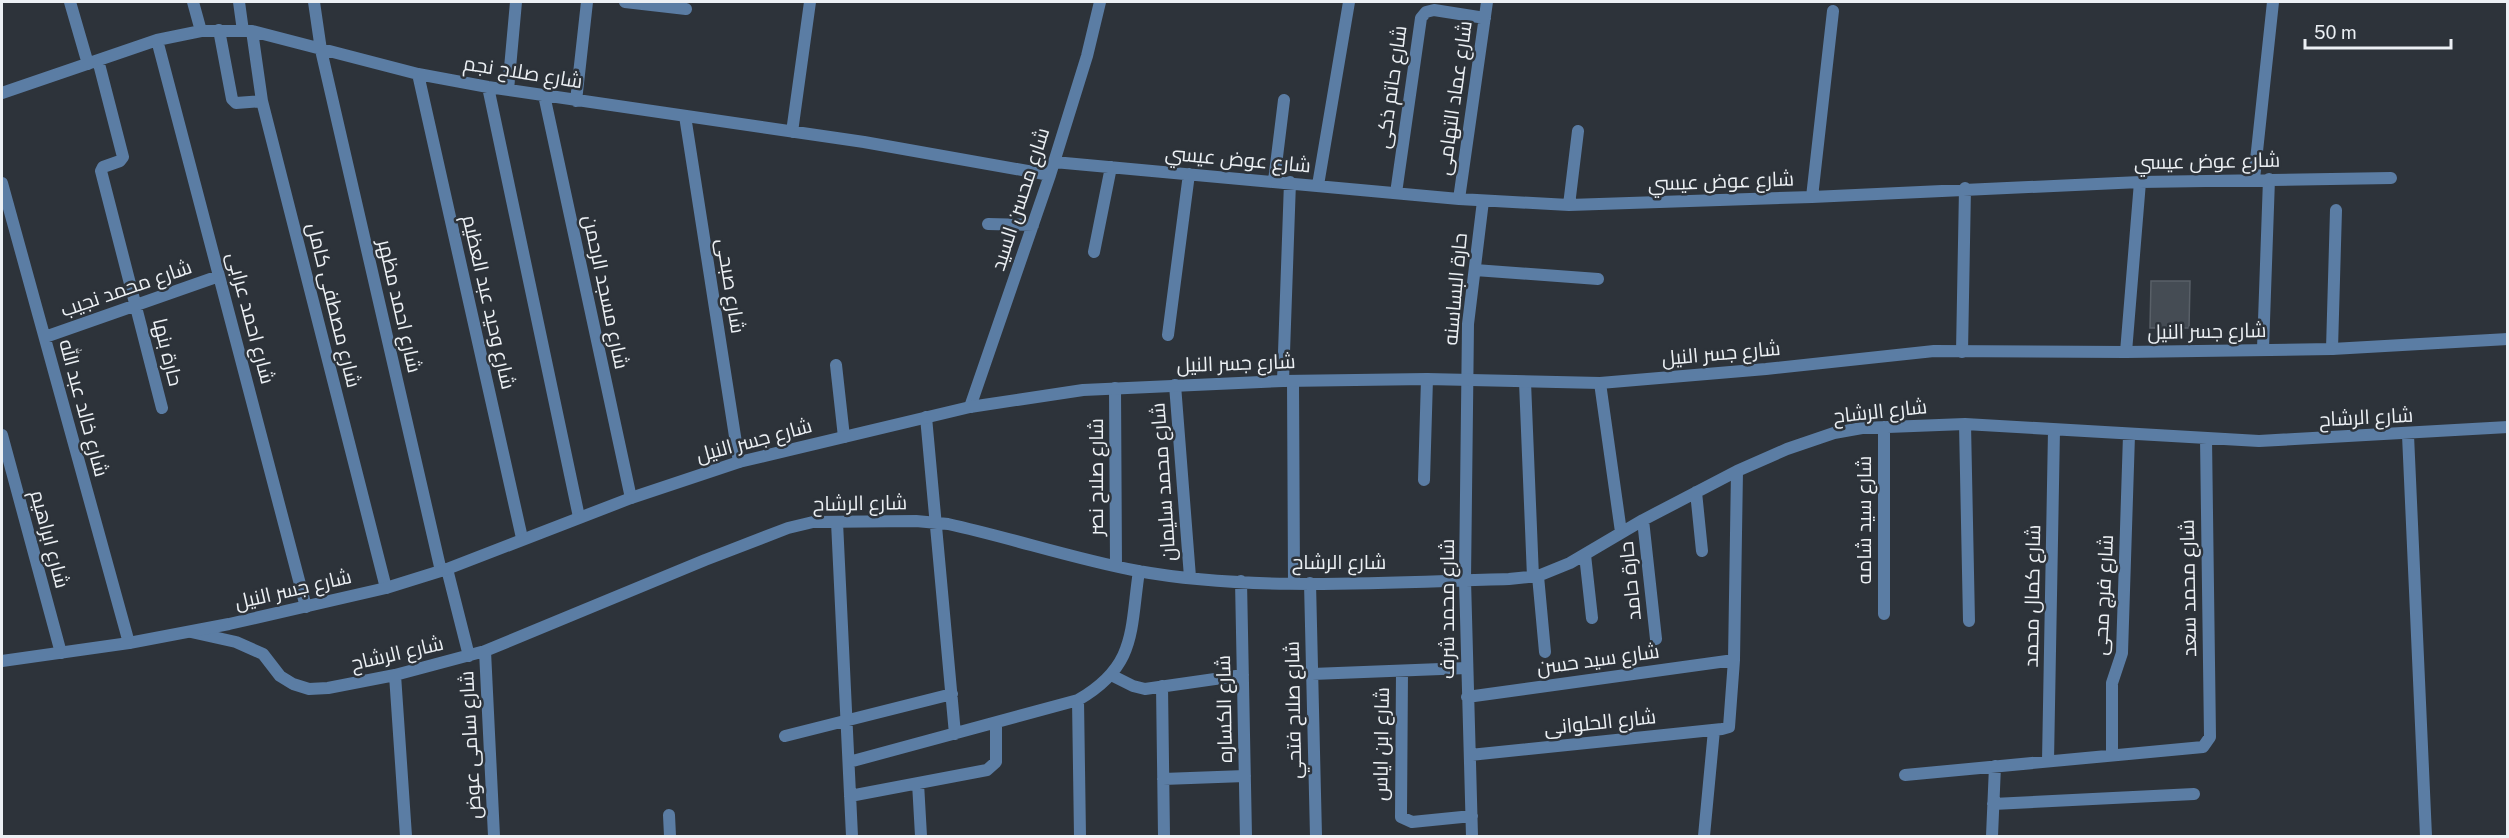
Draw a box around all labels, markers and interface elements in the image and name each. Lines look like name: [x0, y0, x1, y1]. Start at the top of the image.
scale bar: [2305, 12, 2450, 50]
street label: شارع عماد التهامى: [1431, 19, 1479, 177]
text: 50 m: [2314, 22, 2357, 43]
street label: شارع حاتم ذكى: [1371, 24, 1413, 150]
street label: شارع صلاح نجم: [461, 51, 584, 95]
street label: شارع محسن السيد: [986, 125, 1056, 274]
street label: شارع عوض عيسي: [1164, 141, 1312, 180]
street label: شارع عوض عيسي: [2134, 148, 2280, 177]
street label: شارع عوض عيسي: [1647, 166, 1795, 199]
street label: شارع وحيد عبد العظيم: [455, 213, 521, 392]
street label: شارع مسجد الرحمن: [576, 213, 634, 372]
street label: شارع مصطفى كامل: [300, 220, 366, 390]
street label: حارة البساسنه: [1438, 232, 1472, 346]
street label: شارع احمد مظهر: [371, 236, 427, 375]
street label: شارع صبحى: [710, 237, 750, 335]
street label: شارع احمد عرابى: [220, 250, 280, 387]
street label: شارع محمد نجيب: [57, 254, 195, 324]
street label: حارة بنها: [147, 316, 188, 389]
street label: شارع جسر النيل: [2147, 318, 2267, 346]
street label: شارع خالد عبد الله: [52, 336, 115, 480]
street label: شارع جسر النيل: [1661, 336, 1782, 372]
street label: شارع جسر النيل: [1176, 349, 1296, 379]
street label: شارع الرشاح: [1832, 394, 1928, 430]
street label: شارع محمد سليمان: [1145, 402, 1183, 562]
street label: شارع الرشاح: [2318, 403, 2414, 433]
street label: شارع جسر النيل: [693, 413, 815, 469]
street label: شارع صلاح نصر: [1084, 418, 1110, 537]
street label: شارع سيد شامه: [1852, 456, 1878, 584]
street label: شارع ابراهيم: [23, 487, 75, 591]
street label: شارع الرشاح: [813, 490, 908, 518]
street label: شارع محمد سعد: [2175, 519, 2203, 657]
street label: شارع كمال محمد: [2019, 524, 2047, 668]
street label: شارع فرج محى: [2088, 534, 2120, 656]
street label: شارع محمد شرف: [1435, 539, 1461, 679]
street label: حارة حامد: [1614, 540, 1646, 622]
street label: شارع الرشاح: [1292, 550, 1386, 576]
street label: شارع جسر النيل: [232, 564, 354, 616]
street label: شارع الرشاح: [348, 631, 446, 677]
street label: شارع سيد حسن: [1535, 639, 1661, 681]
street label: شارع صلاح فتحي: [1280, 641, 1310, 779]
street label: شارع الكساره: [1211, 655, 1239, 763]
street label: شارع سامى عوض: [454, 670, 488, 820]
street label: شارع ابن اياس: [1368, 687, 1396, 801]
street label: شارع الحلوانى: [1543, 704, 1657, 742]

